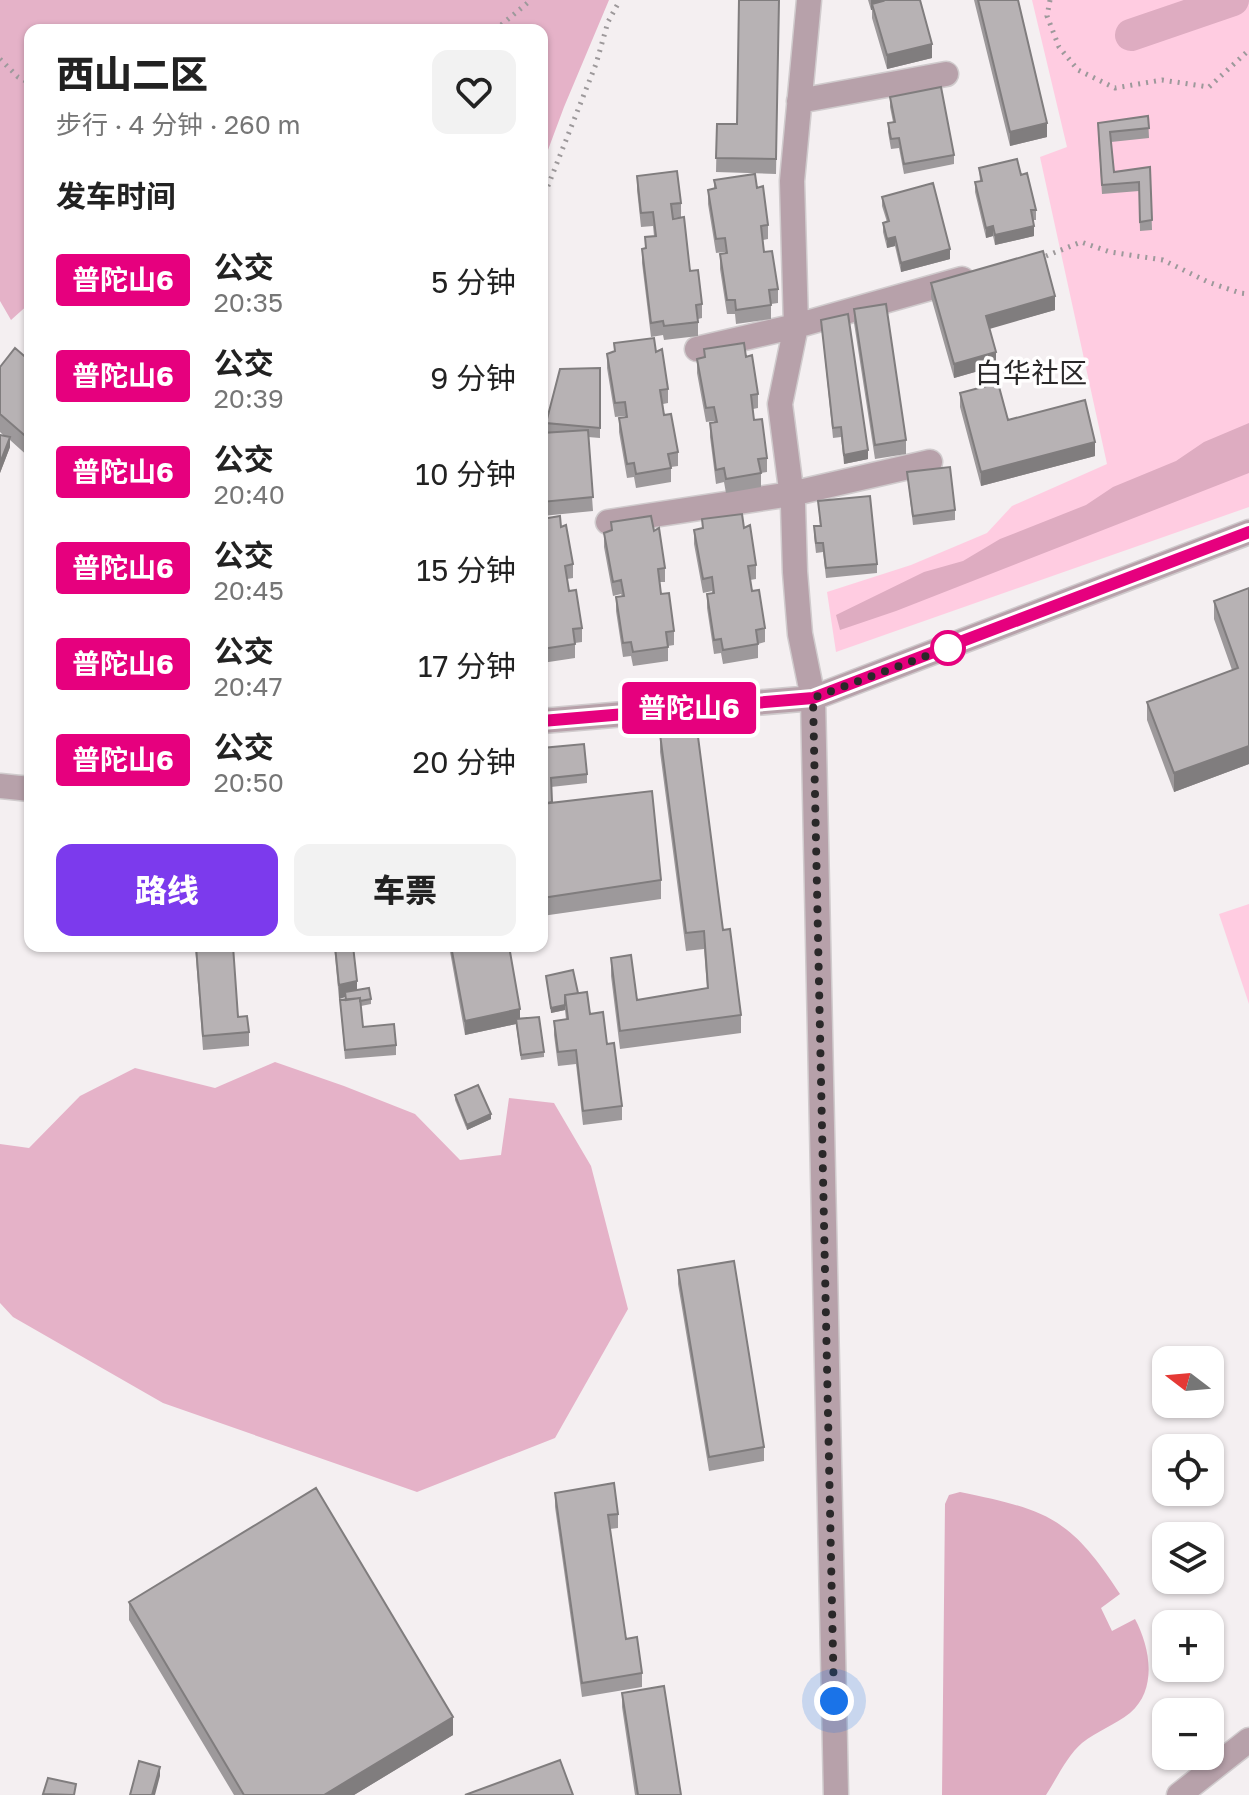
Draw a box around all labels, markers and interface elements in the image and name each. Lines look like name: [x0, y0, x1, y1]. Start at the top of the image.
button: heart: [432, 50, 516, 134]
text: 西山二区: [56, 51, 208, 96]
text: 步行 · 4 分钟 · 260 m: [56, 109, 300, 140]
text: 发车时间: [56, 178, 176, 214]
text: 公交: [214, 249, 274, 285]
text: 普陀山6: [72, 263, 174, 296]
text: 5 分钟: [431, 264, 516, 300]
text: 20:35: [214, 287, 283, 318]
text: 公交: [214, 345, 274, 381]
district label: 白华社区: [975, 356, 1087, 389]
text: 普陀山6: [72, 359, 174, 392]
text: 9 分钟: [430, 360, 516, 396]
text: 20:39: [214, 383, 284, 414]
text: 公交: [214, 441, 274, 477]
text: 普陀山6: [72, 455, 174, 488]
text: 10 分钟: [415, 456, 516, 492]
text: 20:40: [214, 479, 285, 510]
text: 公交: [214, 537, 274, 573]
text: 普陀山6: [72, 551, 174, 584]
text: 15 分钟: [417, 552, 516, 588]
text: 20:45: [214, 575, 284, 606]
unlabelled marker: [931, 631, 965, 665]
text: 公交: [214, 633, 274, 669]
text: 普陀山6: [72, 647, 174, 680]
text: 17 分钟: [418, 648, 516, 684]
text: 20:47: [214, 671, 282, 702]
line badge: 普陀山6: [633, 682, 745, 734]
text: 普陀山6: [638, 691, 740, 724]
text: 公交: [214, 729, 274, 765]
text: 普陀山6: [72, 743, 174, 776]
text: 20 分钟: [413, 744, 516, 780]
text: 20:50: [214, 767, 284, 798]
button: 路线: [56, 844, 278, 936]
button: 车票: [294, 844, 516, 936]
north arrow: [1152, 1346, 1224, 1418]
map controls: [1152, 1346, 1224, 1770]
button: locate: [1152, 1434, 1224, 1506]
button: layers: [1152, 1522, 1224, 1594]
button: +: [1152, 1610, 1224, 1682]
your location: [814, 1681, 854, 1721]
button: −: [1152, 1698, 1224, 1770]

